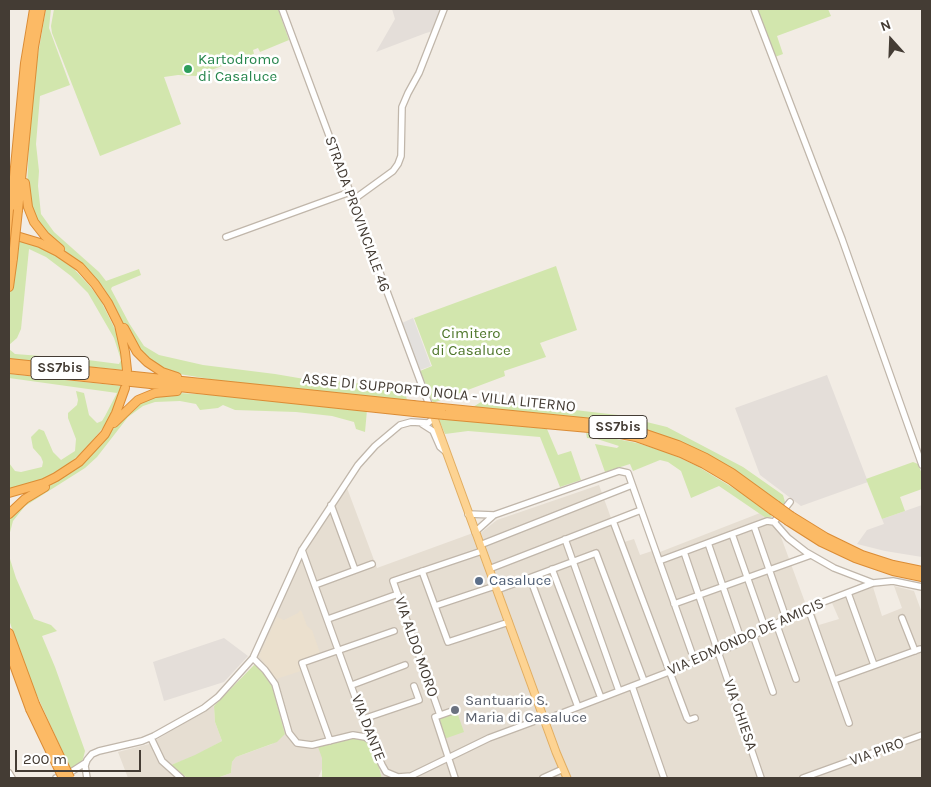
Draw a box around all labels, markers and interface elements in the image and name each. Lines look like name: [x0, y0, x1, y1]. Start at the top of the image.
north arrow: [866, 15, 916, 65]
text: N: [878, 16, 893, 35]
place label: Kartodromo di Casaluce: [198, 51, 279, 86]
marker: Kartodromo di Casaluce: [182, 63, 194, 75]
street label: STRADA PROVINCIALE 46: [320, 134, 394, 294]
park label: Cimitero di Casaluce: [431, 325, 511, 360]
road number: SS7bis: [31, 356, 89, 379]
street label: ASSE DI SUPPORTO NOLA - VILLA LITERNO: [302, 370, 576, 416]
road number: SS7bis: [589, 416, 647, 438]
place label: Casaluce: [489, 572, 551, 590]
marker: Casaluce: [473, 575, 485, 587]
street label: VIA EDMONDO DE AMICIS: [665, 594, 827, 680]
street label: VIA ALDO MORO: [390, 595, 442, 699]
street label: VIA CHIESA: [719, 677, 761, 753]
street label: VIA DANTE: [347, 692, 389, 764]
place label: Santuario S. Maria di Casaluce: [465, 692, 587, 727]
marker: Santuario S. Maria di Casaluce: [449, 704, 461, 716]
street label: VIA PIRO: [848, 734, 906, 770]
scale bar: [18, 740, 144, 772]
text: 200 m: [23, 750, 67, 768]

